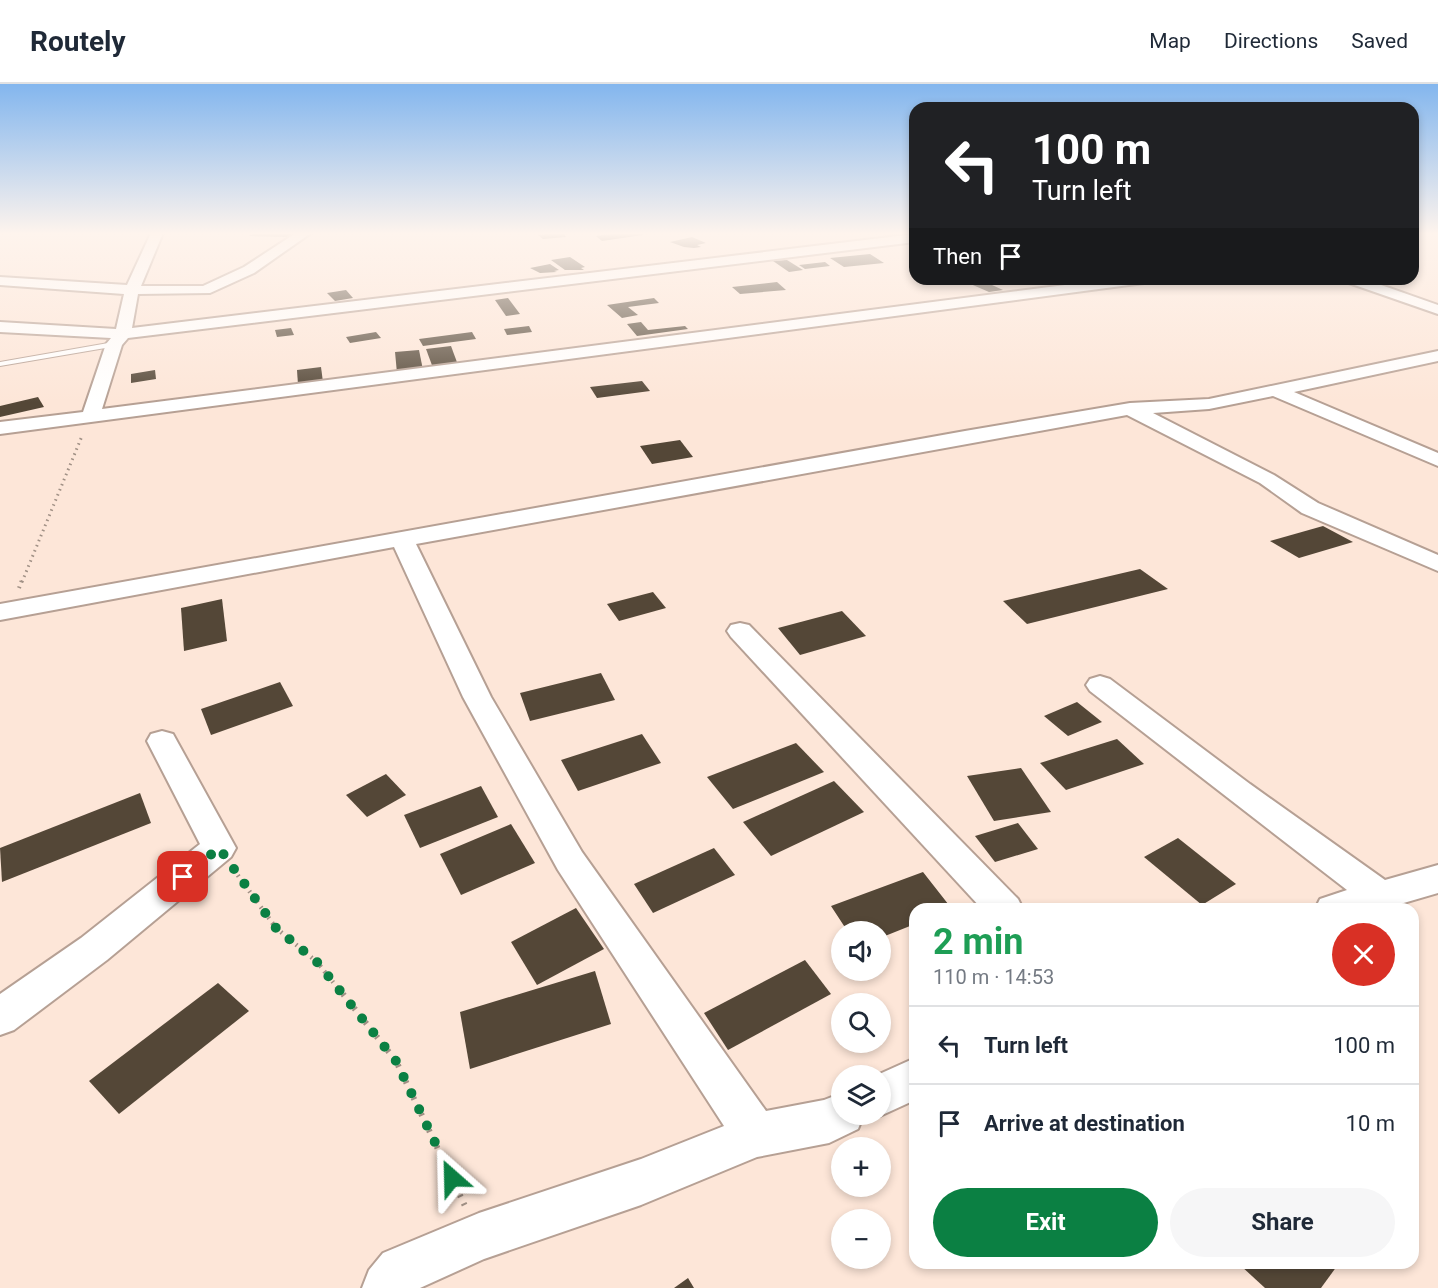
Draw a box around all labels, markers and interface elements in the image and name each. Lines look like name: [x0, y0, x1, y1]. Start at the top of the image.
text: Routely: [30, 25, 126, 58]
text: Map: [1149, 29, 1191, 53]
text: Directions: [1224, 29, 1318, 53]
text: Saved: [1351, 29, 1408, 53]
text: 100 m: [1032, 125, 1151, 174]
icon: left: [933, 126, 1011, 204]
text: Turn left: [1032, 175, 1132, 207]
icon: arrive: [994, 240, 1027, 273]
text: Then: [933, 244, 982, 269]
pin: [157, 851, 208, 902]
icon: arrive: [166, 860, 199, 893]
map controls: [831, 921, 891, 1269]
button: sound: [831, 921, 891, 981]
text: 2 min: [933, 921, 1024, 963]
button: close: [1332, 923, 1395, 986]
text: 110 m · 14:53: [933, 965, 1054, 989]
button: search: [831, 993, 891, 1053]
icon: left: [933, 1029, 966, 1062]
text: Turn left: [984, 1033, 1068, 1058]
text: 100 m: [1333, 1033, 1395, 1058]
button: layers: [831, 1065, 891, 1125]
icon: arrive: [933, 1107, 966, 1140]
text: Arrive at destination: [984, 1111, 1185, 1136]
text: 10 m: [1346, 1111, 1395, 1136]
button: +: [831, 1137, 891, 1197]
position arrow: [420, 1146, 484, 1210]
button: Exit: [933, 1188, 1158, 1257]
button: Share: [1170, 1188, 1395, 1257]
button: −: [831, 1209, 891, 1269]

